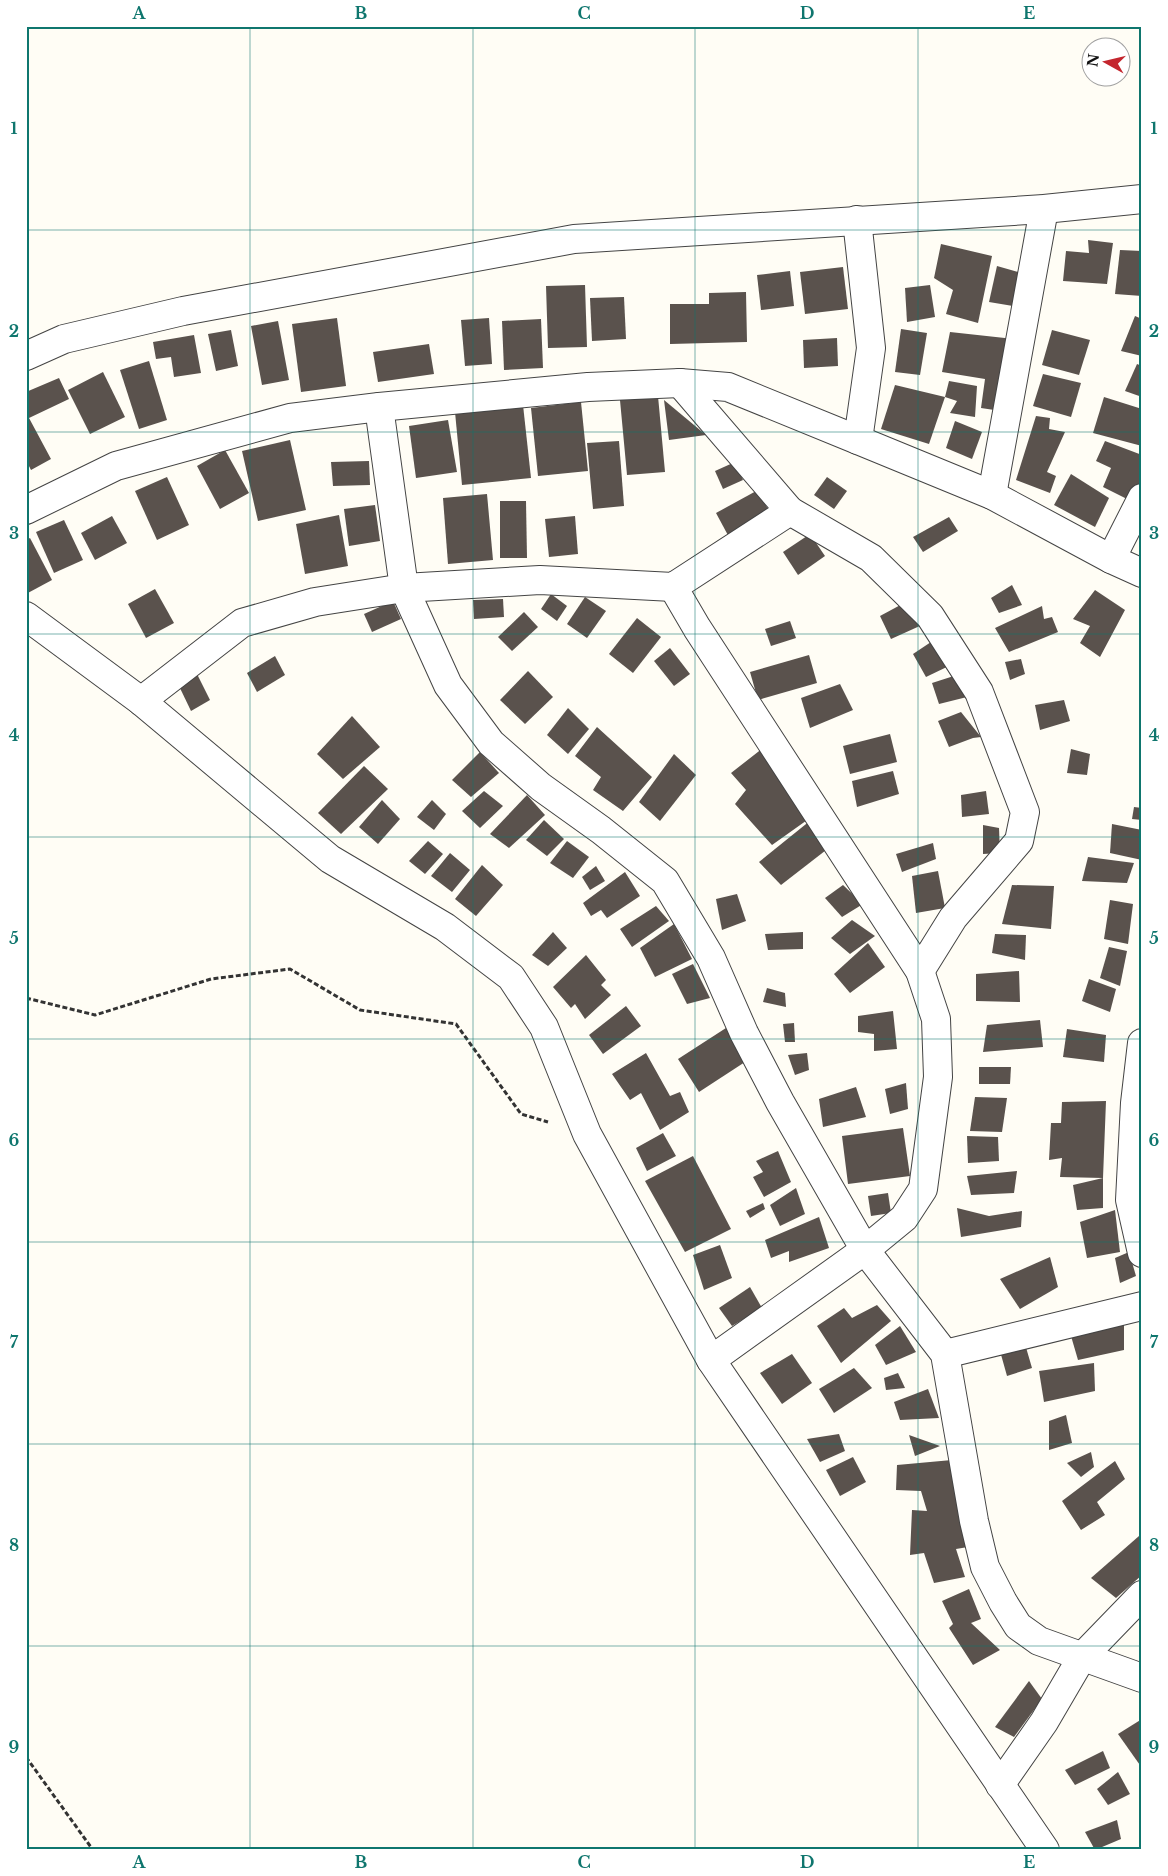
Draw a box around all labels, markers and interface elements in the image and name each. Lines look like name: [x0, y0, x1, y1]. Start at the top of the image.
text: A: [132, 3, 147, 23]
text: B: [355, 3, 368, 23]
text: C: [577, 3, 591, 23]
text: D: [800, 3, 814, 23]
text: E: [1023, 3, 1035, 23]
north arrow: [1080, 38, 1130, 88]
text: N: [1083, 52, 1103, 68]
text: 1: [11, 118, 18, 138]
text: 1: [1151, 118, 1158, 138]
text: 2: [9, 321, 19, 341]
text: 2: [1149, 321, 1159, 341]
text: 3: [9, 523, 19, 543]
text: 3: [1149, 523, 1159, 543]
text: 4: [9, 725, 19, 745]
text: 4: [1149, 725, 1159, 745]
text: 5: [9, 928, 19, 948]
text: 5: [1149, 928, 1159, 948]
text: 6: [9, 1130, 20, 1150]
text: 6: [1149, 1130, 1160, 1150]
text: 7: [10, 1332, 19, 1352]
text: 7: [1150, 1332, 1159, 1352]
text: 8: [9, 1535, 19, 1555]
text: 8: [1149, 1535, 1159, 1555]
text: 9: [9, 1737, 20, 1757]
text: 9: [1149, 1737, 1160, 1757]
text: A: [132, 1852, 147, 1872]
text: B: [355, 1852, 368, 1872]
text: C: [577, 1852, 591, 1872]
text: D: [800, 1852, 814, 1872]
text: E: [1023, 1852, 1035, 1872]

